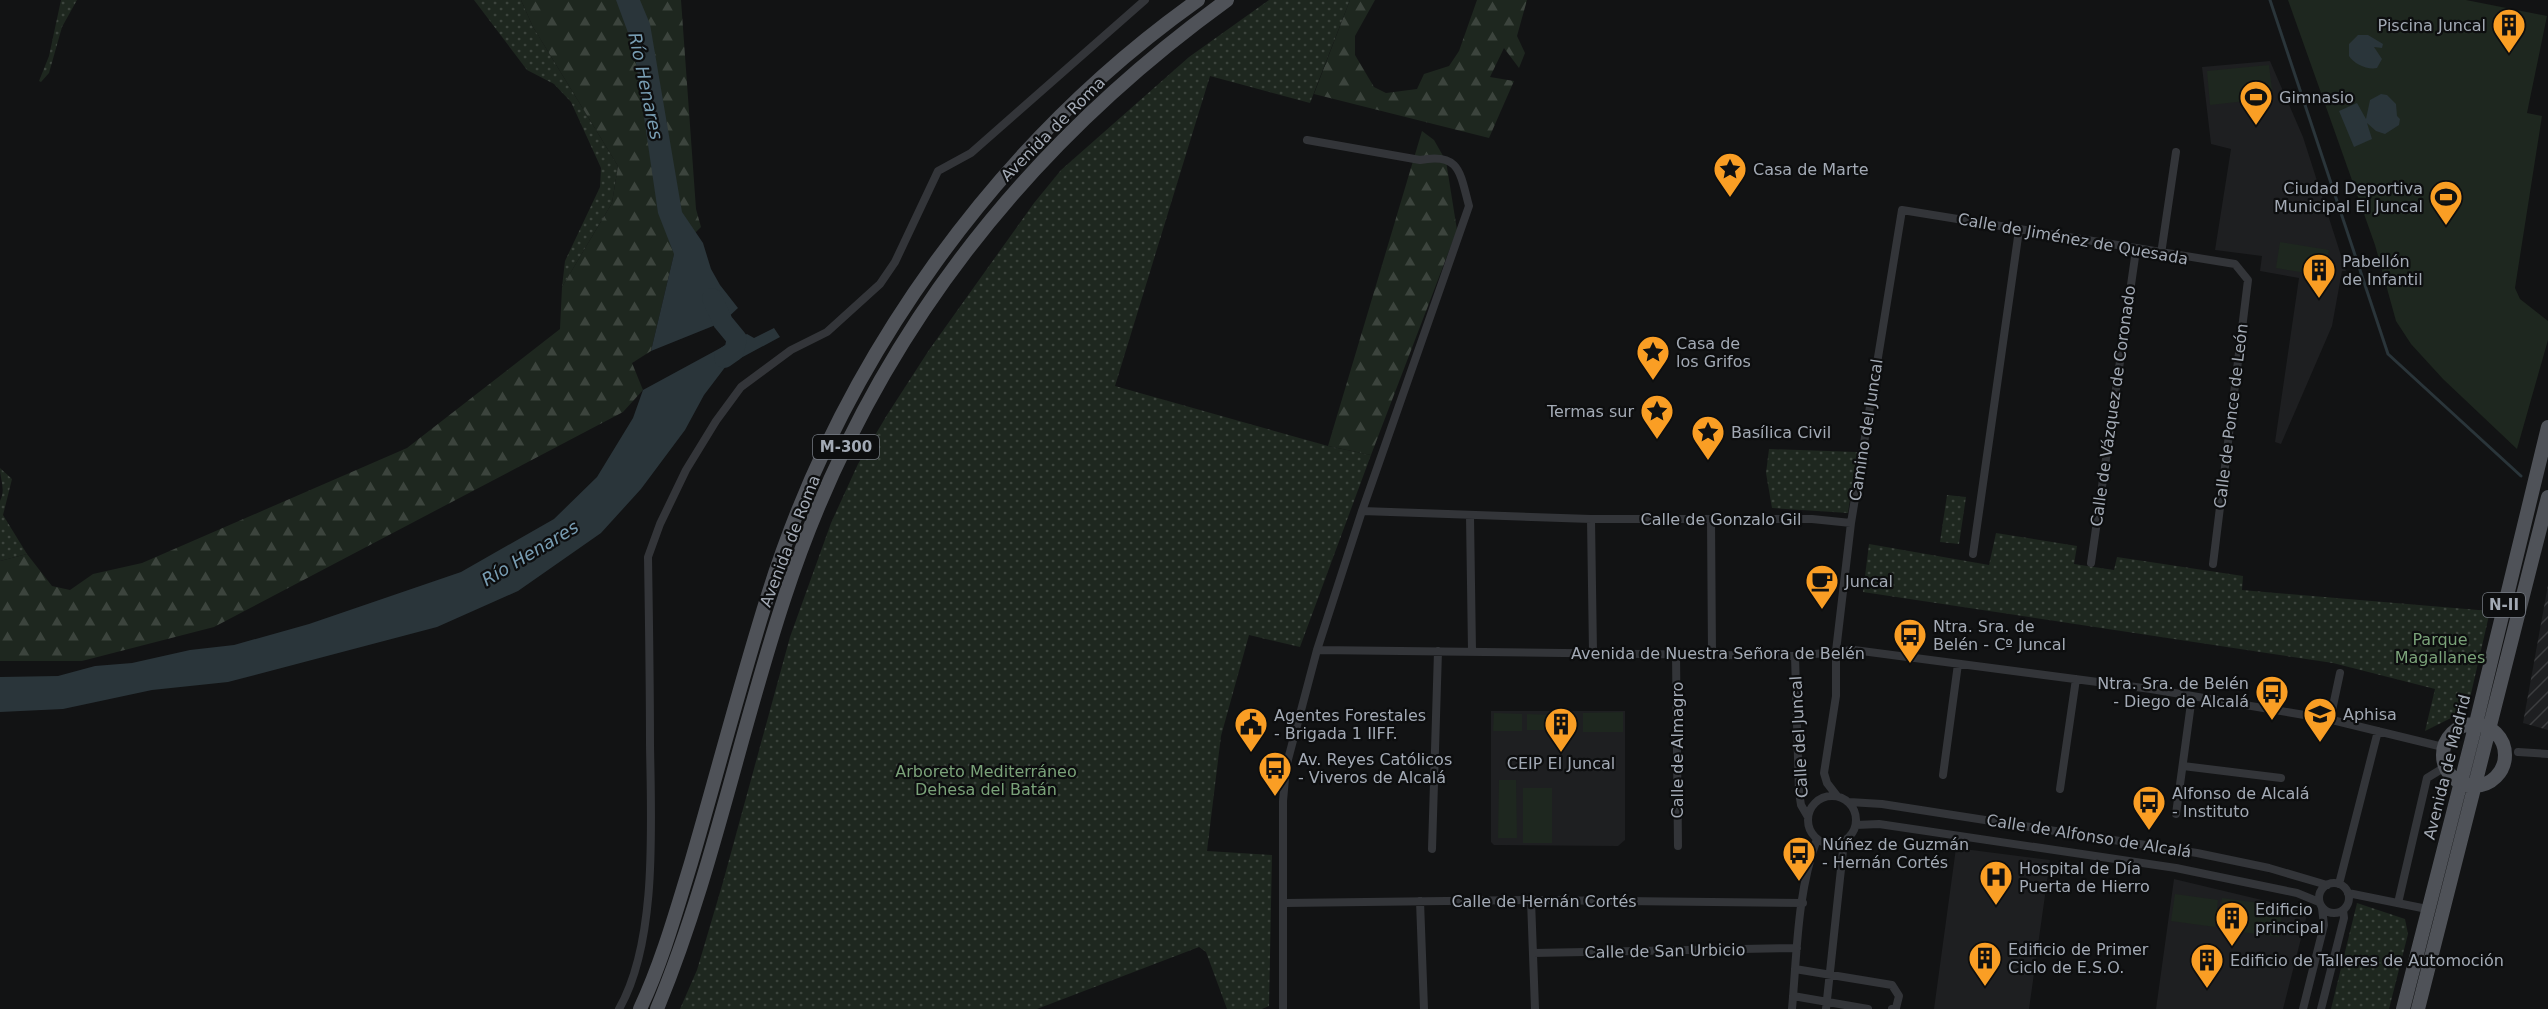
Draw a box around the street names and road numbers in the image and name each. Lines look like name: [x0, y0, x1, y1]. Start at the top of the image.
street label: Avenida de Roma: [997, 73, 1109, 185]
street label: Calle de Jiménez de Quesada: [1956, 209, 2190, 269]
street label: Calle de Vázquez de Coronado: [2087, 284, 2139, 528]
street label: Calle de Ponce de León: [2210, 322, 2252, 510]
street label: Camino del Juncal: [1845, 358, 1887, 502]
road number: M-300: [813, 435, 879, 459]
street label: Avenida de Roma: [756, 472, 824, 610]
street label: Calle de Gonzalo Gil: [1640, 510, 1802, 529]
road number: N-II: [2483, 593, 2525, 617]
street label: Avenida de Nuestra Señora de Belén: [1571, 644, 1865, 663]
street label: Calle del Juncal: [1786, 675, 1812, 799]
street label: Calle de Almagro: [1668, 682, 1687, 818]
street label: Avenida de Madrid: [2420, 692, 2474, 842]
street label: Calle de Alfonso de Alcalá: [1985, 810, 2193, 862]
street label: Calle de Hernán Cortés: [1451, 892, 1637, 911]
street label: Calle de San Urbicio: [1584, 940, 1746, 962]

